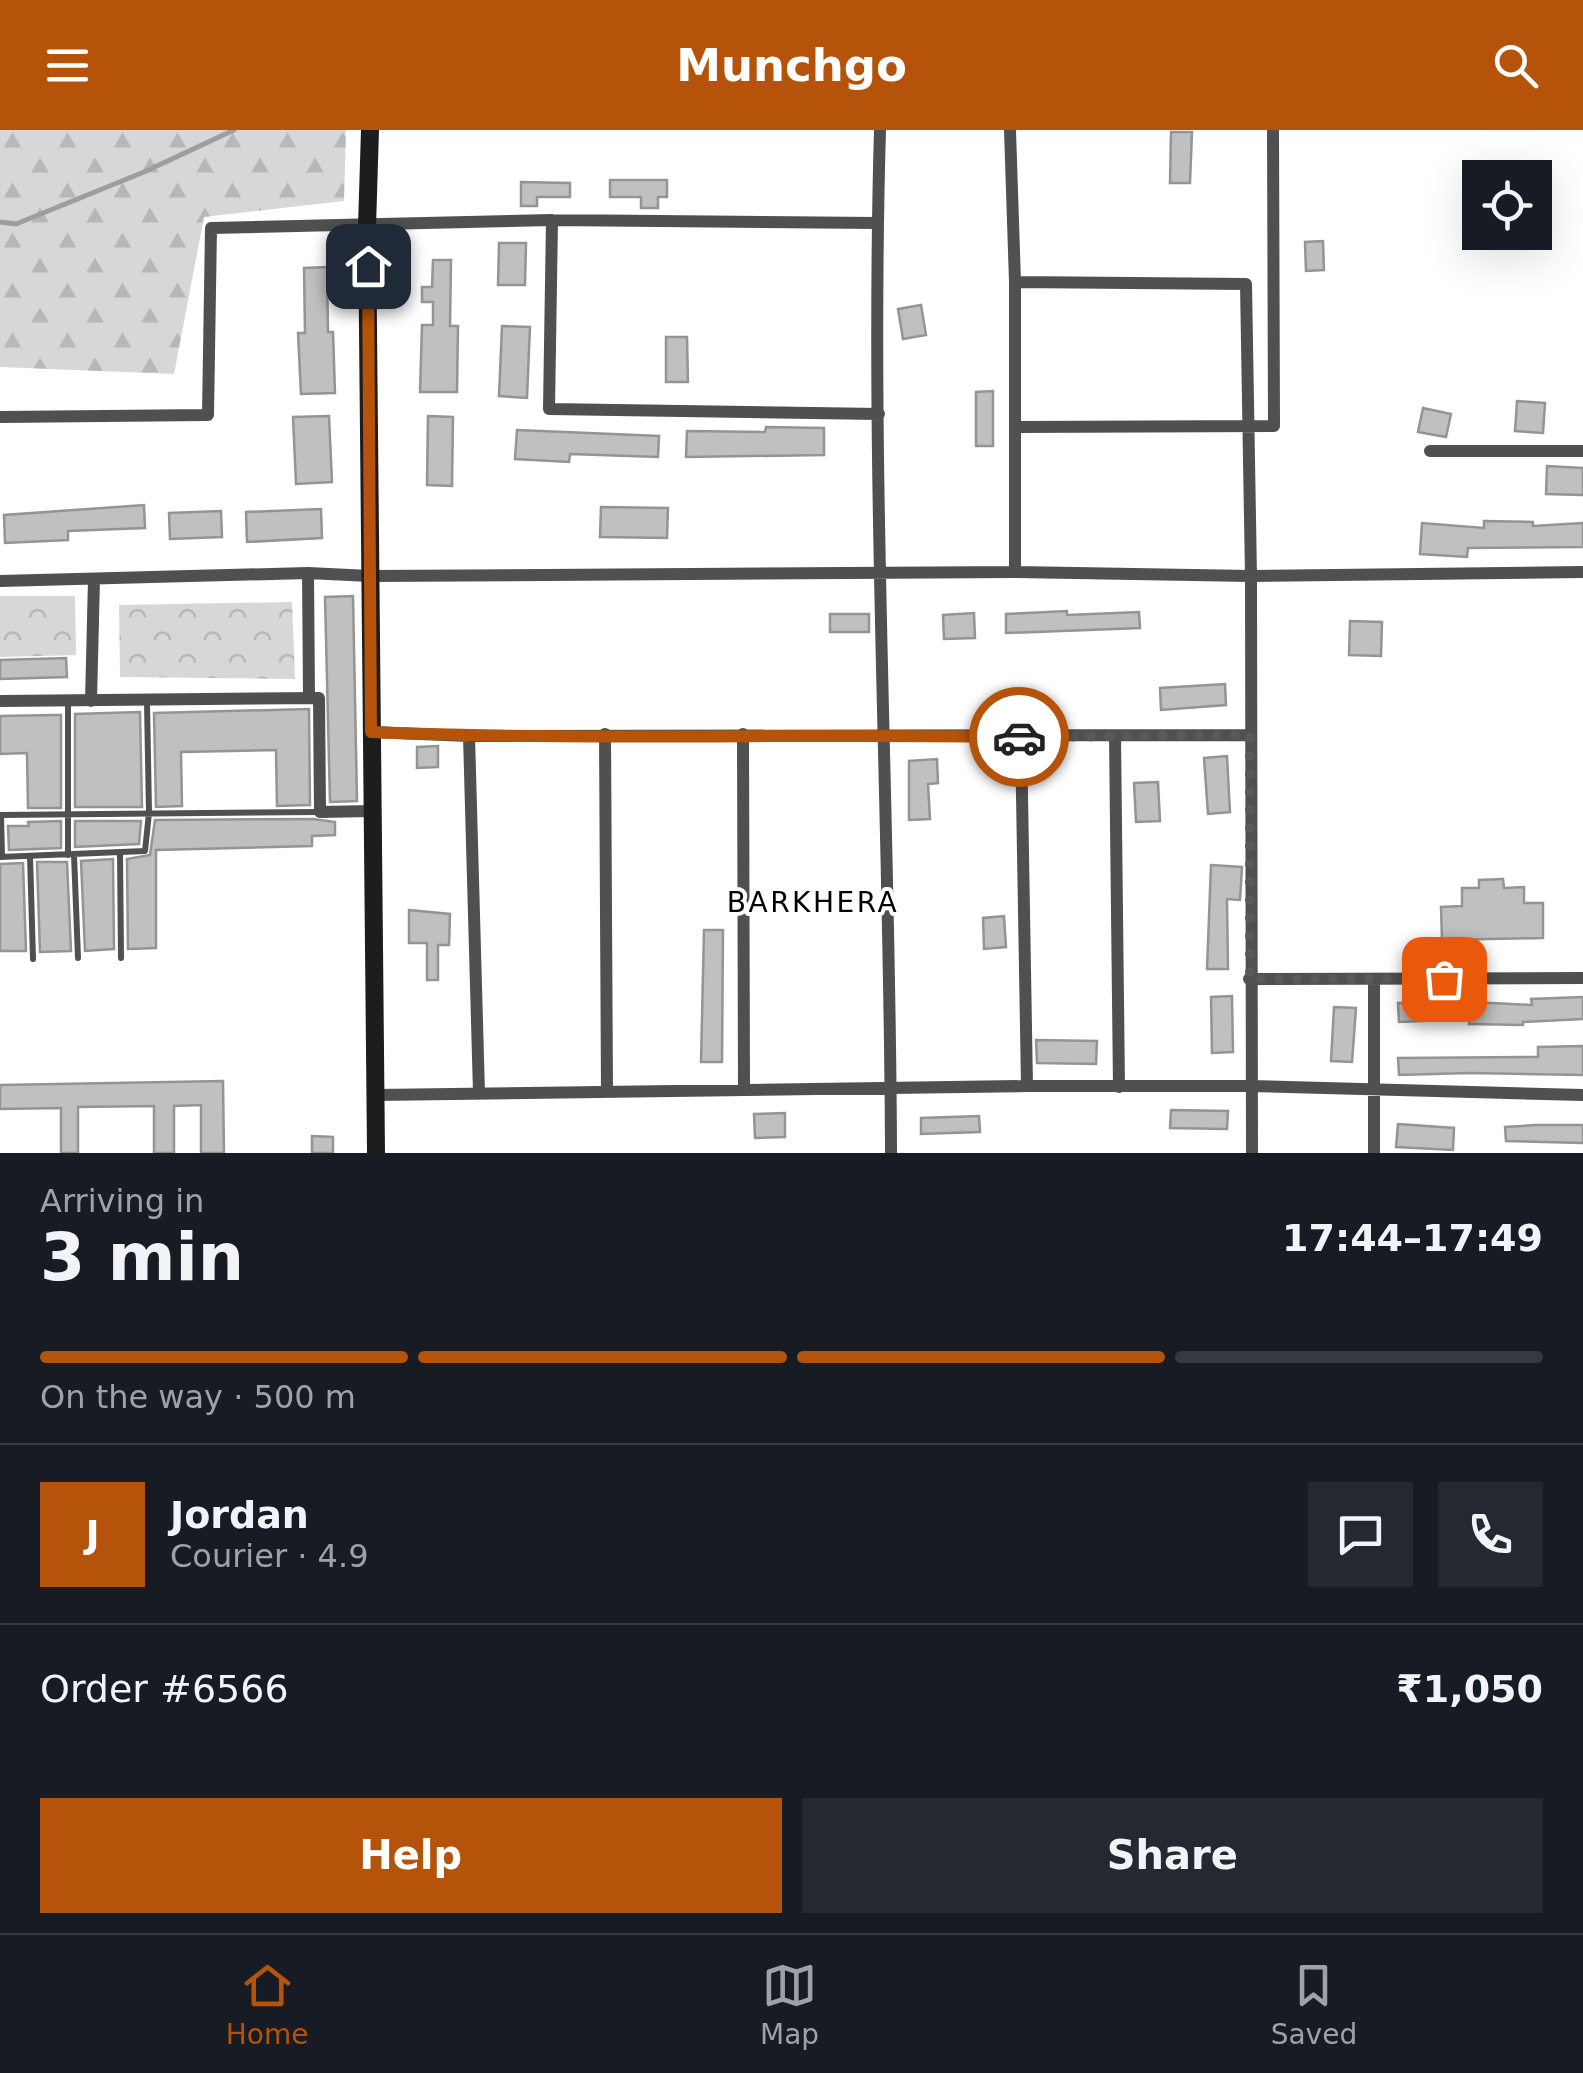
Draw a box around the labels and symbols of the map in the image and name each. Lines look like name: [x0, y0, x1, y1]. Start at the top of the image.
pin: [326, 224, 411, 309]
courier: [969, 687, 1069, 787]
district label: BARKHERA: [727, 886, 899, 919]
pin: [1402, 937, 1487, 1022]

